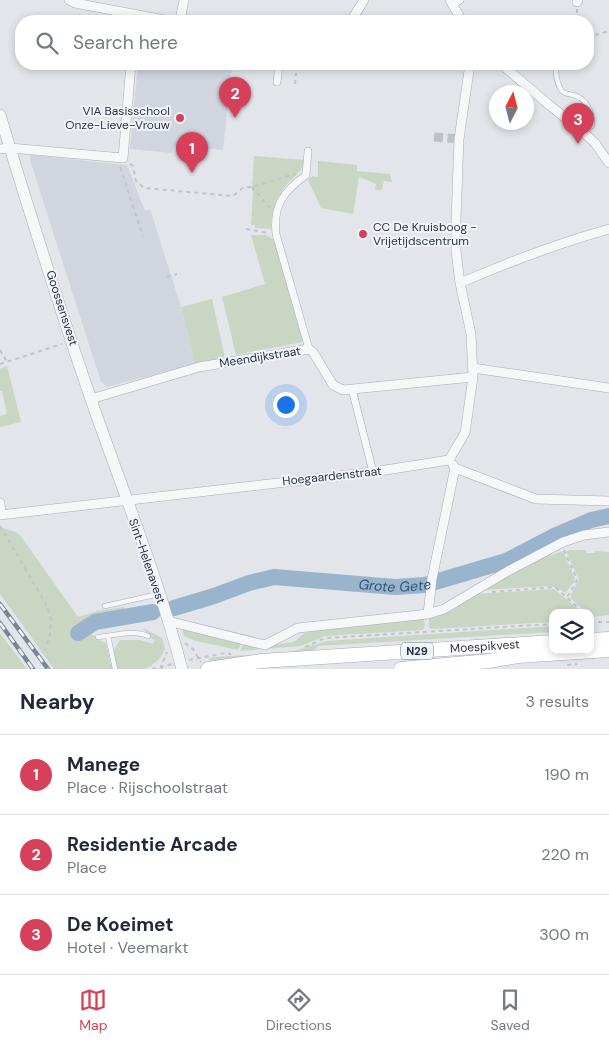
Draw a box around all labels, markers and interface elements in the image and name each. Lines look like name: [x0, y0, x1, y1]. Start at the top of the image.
search box: [15, 15, 594, 70]
icon: search: [33, 29, 61, 57]
text: Search here: [73, 30, 178, 55]
pin: 2: [219, 77, 251, 118]
north arrow: [489, 85, 534, 130]
place label: VIA Basisschool Onze-Lieve-Vrouw: [65, 103, 170, 133]
pin: 3: [562, 103, 594, 144]
marker: VIA Basisschool Onze-Lieve-Vrouw: [174, 112, 186, 124]
pin: 1: [176, 132, 208, 173]
place label: CC De Kruisboog - Vrijetijdscentrum: [373, 219, 477, 249]
marker: CC De Kruisboog - Vrijetijdscentrum: [357, 228, 369, 240]
street label: Goossensvest: [42, 268, 82, 348]
street label: Meendijkstraat: [218, 343, 302, 371]
your location: [273, 392, 299, 418]
street label: Hoegaardenstraat: [282, 463, 383, 489]
street label: Sint-Helenavest: [125, 516, 169, 606]
water label: Grote Gete: [358, 575, 433, 596]
map controls: [549, 609, 594, 654]
button: layers: [549, 609, 594, 654]
street label: Moespikvest: [450, 636, 521, 657]
road number: N29: [401, 642, 433, 659]
text: Nearby: [20, 688, 94, 716]
text: 3 results: [526, 691, 589, 712]
text: Manege: [67, 752, 140, 777]
text: 1: [33, 764, 39, 785]
text: 190 m: [545, 764, 589, 785]
text: Place · Rijschoolstraat: [67, 777, 228, 798]
text: Residentie Arcade: [67, 832, 238, 857]
text: 2: [31, 844, 41, 865]
text: 220 m: [541, 844, 589, 865]
text: Place: [67, 857, 107, 878]
text: De Koeimet: [67, 912, 174, 937]
text: 3: [31, 924, 41, 945]
text: 300 m: [539, 924, 589, 945]
text: Hotel · Veemarkt: [67, 937, 189, 958]
tab: Map: [79, 986, 107, 1034]
tab: Directions: [266, 986, 332, 1034]
tab: Saved: [490, 986, 530, 1034]

